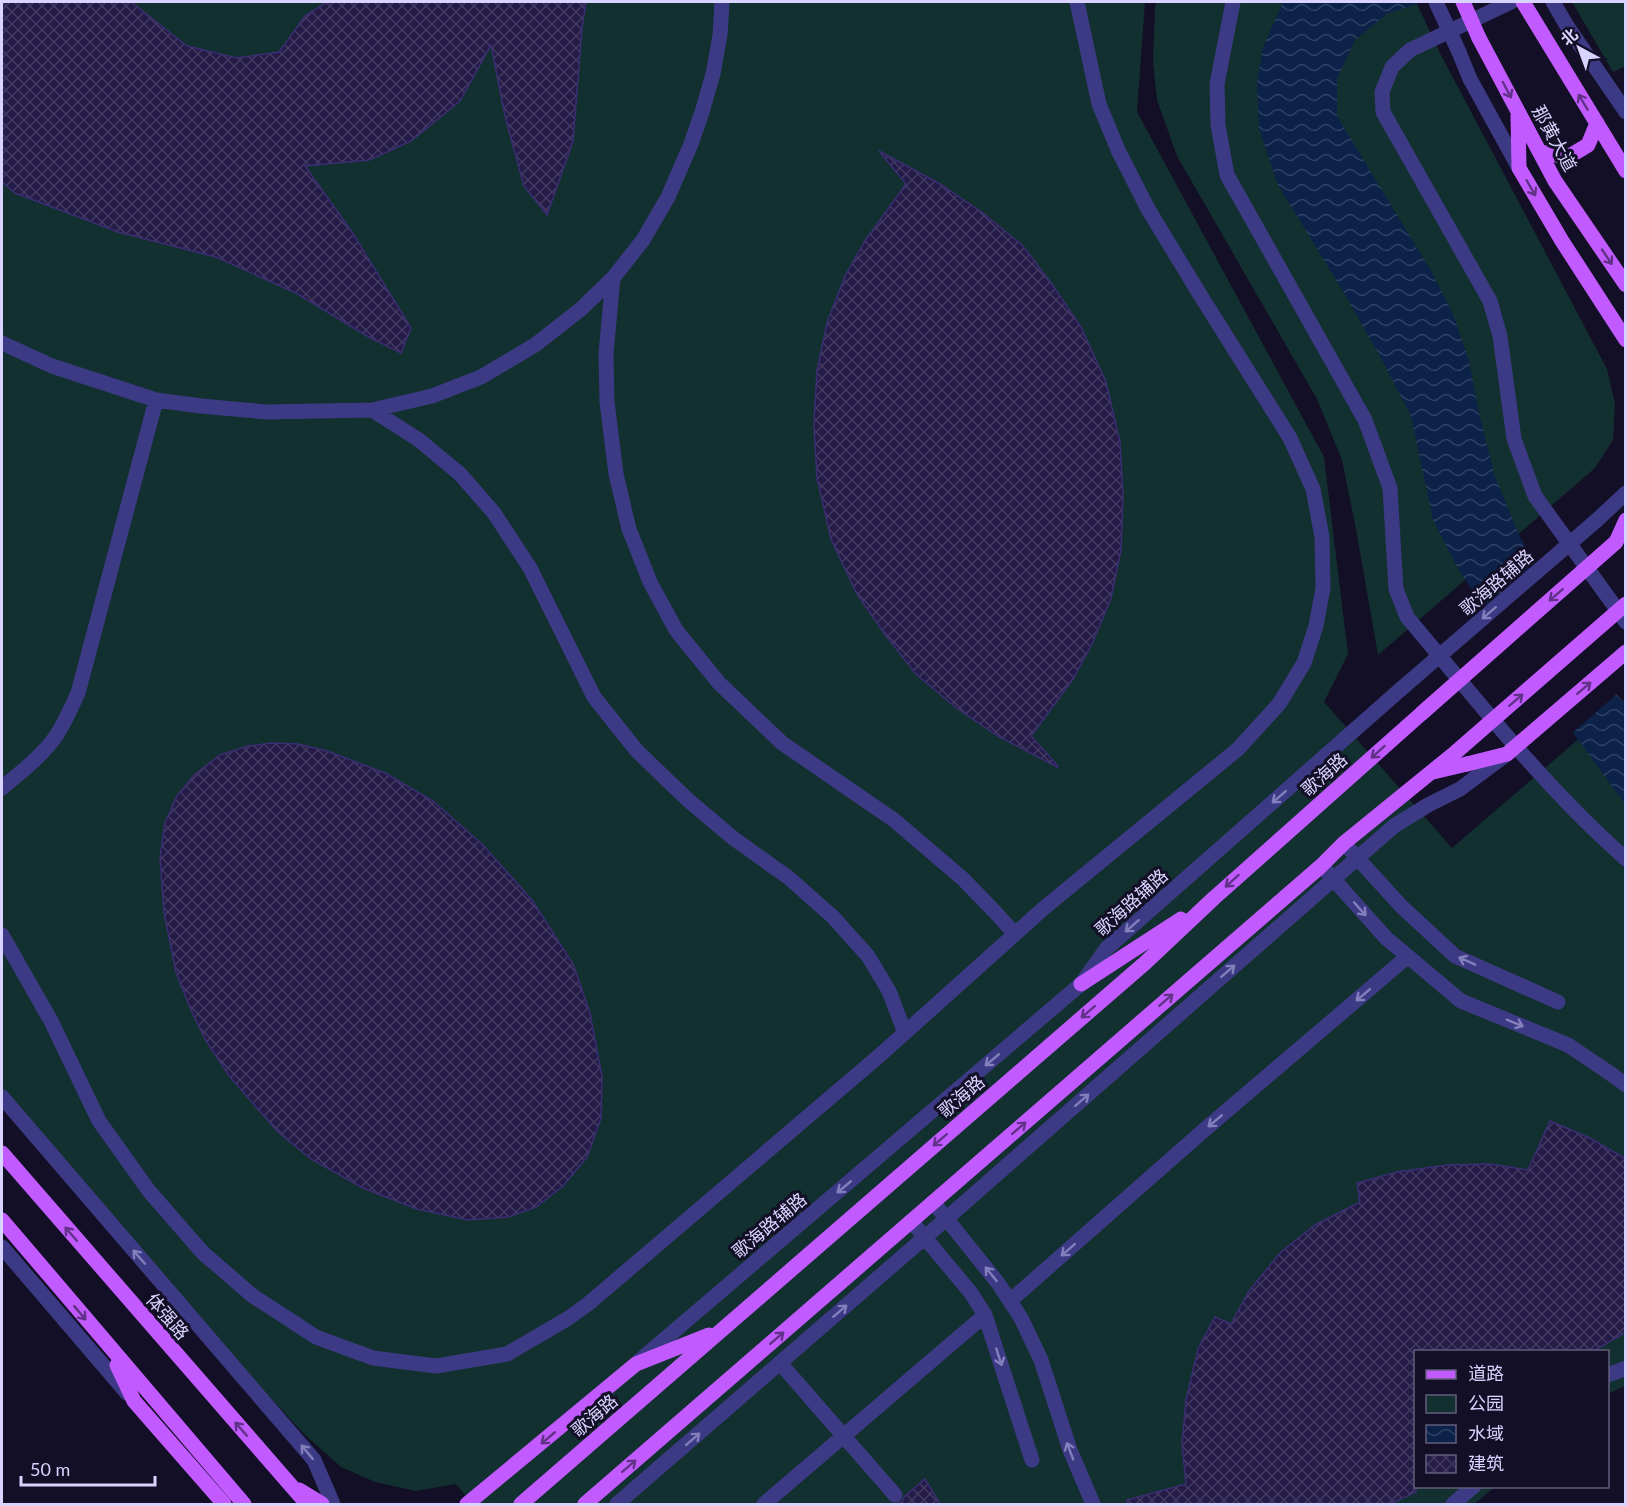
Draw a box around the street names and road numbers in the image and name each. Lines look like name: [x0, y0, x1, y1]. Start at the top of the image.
street label: 那黄大道: [1528, 101, 1582, 175]
street label: 歌海路辅路: [1455, 544, 1537, 620]
street label: 歌海路: [1297, 748, 1351, 800]
street label: 歌海路辅路: [1090, 864, 1172, 940]
street label: 歌海路: [933, 1070, 989, 1122]
street label: 歌海路辅路: [727, 1188, 811, 1262]
street label: 体强路: [142, 1288, 194, 1344]
street label: 歌海路: [566, 1389, 622, 1441]

